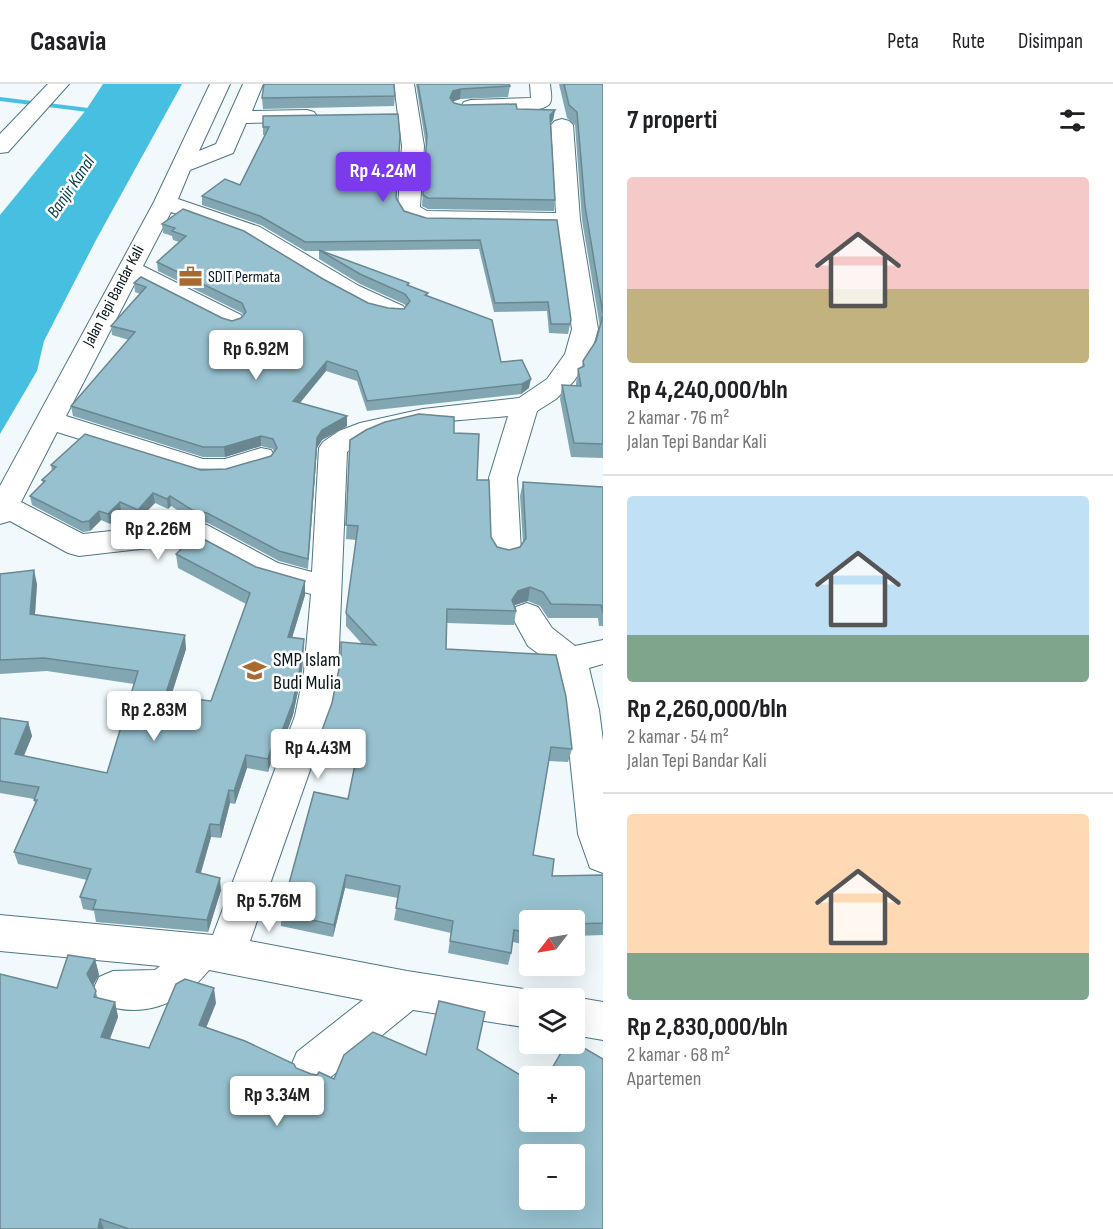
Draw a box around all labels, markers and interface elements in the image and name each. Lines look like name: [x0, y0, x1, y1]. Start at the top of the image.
text: Casavia: [30, 25, 106, 58]
text: Peta: [887, 29, 919, 54]
text: Rute: [952, 29, 985, 54]
text: Disimpan: [1018, 29, 1083, 54]
icon: filters: [1056, 104, 1089, 137]
text: 7 properti: [627, 105, 717, 136]
water label: Banjir Kanal: [43, 152, 100, 222]
pin: Rp 4.24M: [321, 152, 445, 203]
text: Rp 4.24M: [350, 159, 416, 183]
icon: home: [804, 216, 912, 324]
street label: Jalan Tepi Bandar Kali: [79, 242, 149, 351]
office icon: SDIT Permata: [177, 264, 203, 290]
place label: SDIT Permata: [208, 268, 280, 287]
pin: Rp 6.92M: [194, 330, 318, 381]
text: Rp 6.92M: [223, 337, 289, 361]
text: Rp 4,240,000/bln: [627, 375, 788, 406]
text: 2 kamar · 76 m²: [627, 406, 729, 430]
text: Jalan Tepi Bandar Kali: [627, 430, 767, 454]
pin: Rp 2.26M: [96, 510, 220, 561]
text: Rp 2.26M: [125, 517, 191, 541]
icon: home: [804, 535, 912, 643]
place label: SMP Islam Budi Mulia: [273, 648, 341, 695]
school or university icon: SMP Islam Budi Mulia: [242, 658, 268, 684]
pin: Rp 2.83M: [92, 691, 216, 742]
text: Rp 2,260,000/bln: [627, 694, 787, 725]
text: Rp 2.83M: [121, 698, 187, 722]
text: 2 kamar · 54 m²: [627, 725, 729, 749]
pin: Rp 4.43M: [256, 729, 380, 780]
text: Rp 4.43M: [285, 736, 351, 760]
text: Jalan Tepi Bandar Kali: [627, 749, 767, 773]
icon: home: [804, 853, 912, 961]
pin: Rp 5.76M: [207, 882, 331, 933]
text: Rp 5.76M: [237, 889, 301, 913]
north arrow: [519, 910, 585, 976]
map controls: [519, 910, 585, 1210]
button: layers: [519, 988, 585, 1054]
text: Rp 2,830,000/bln: [627, 1012, 788, 1043]
text: 2 kamar · 68 m²: [627, 1043, 730, 1067]
button: +: [519, 1066, 585, 1132]
text: Apartemen: [627, 1067, 701, 1091]
pin: Rp 3.34M: [215, 1076, 339, 1127]
text: Rp 3.34M: [244, 1083, 310, 1107]
button: −: [519, 1144, 585, 1210]

